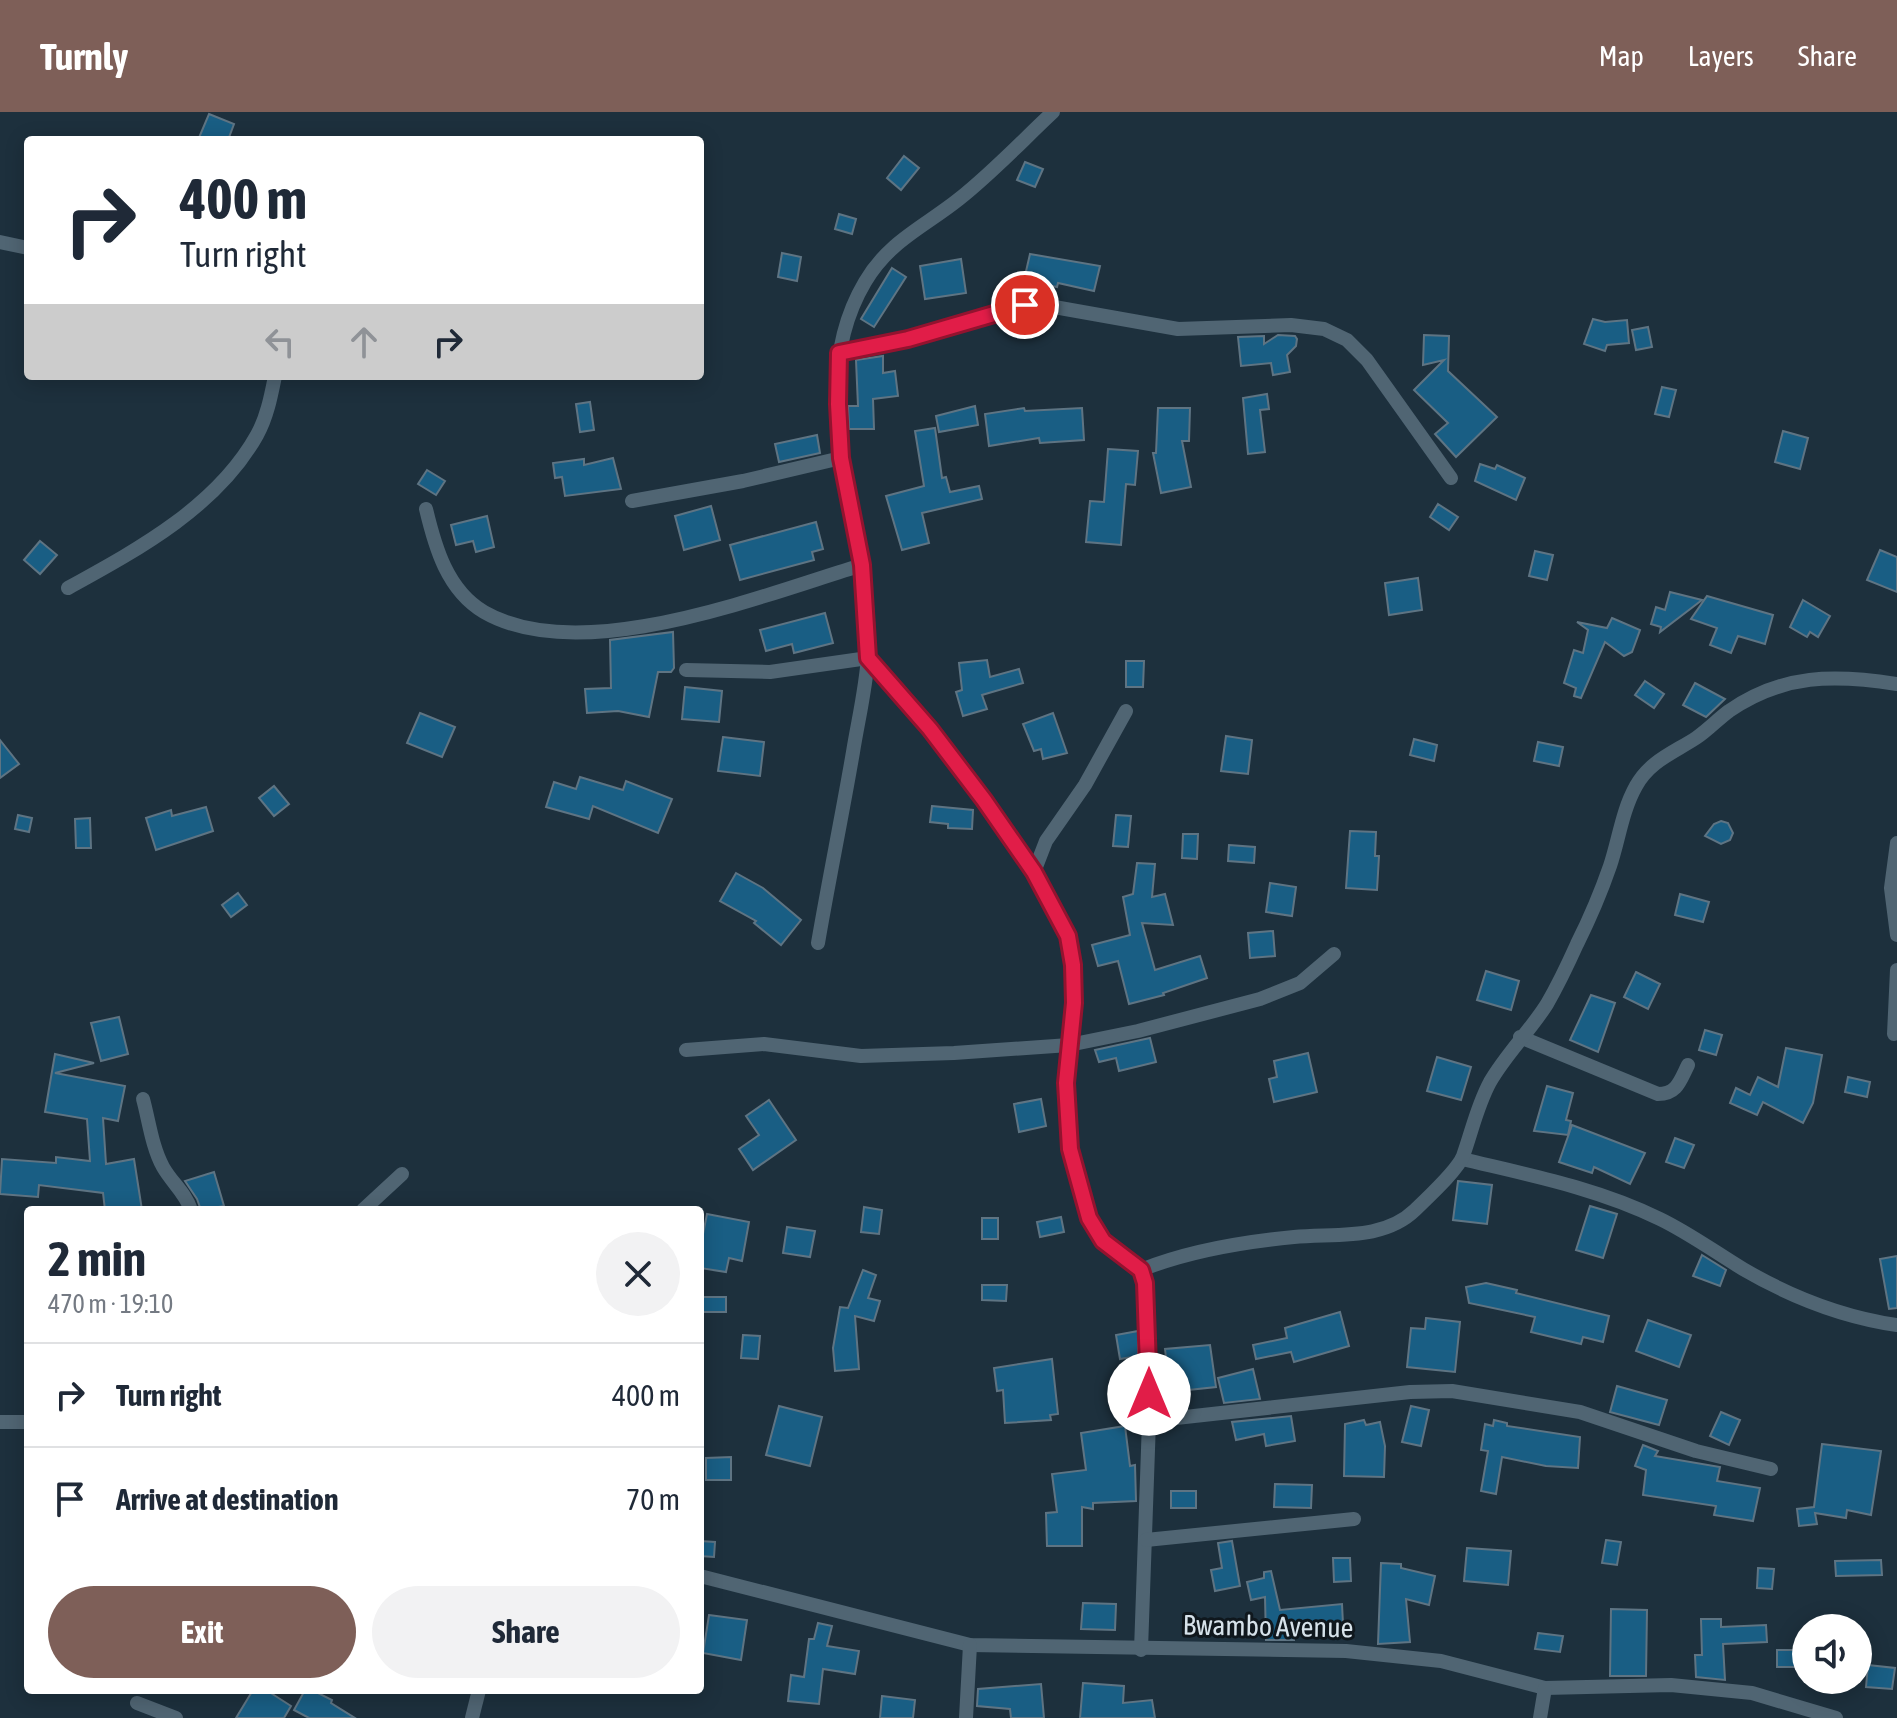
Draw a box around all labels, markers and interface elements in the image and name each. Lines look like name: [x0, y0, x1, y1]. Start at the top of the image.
text: Turnly: [40, 35, 128, 78]
text: Map: [1599, 40, 1644, 72]
text: Layers: [1688, 40, 1754, 72]
text: Share: [1798, 40, 1857, 72]
text: 400 m: [180, 167, 307, 231]
icon: right: [48, 168, 152, 272]
text: Turn right: [180, 233, 307, 275]
pin: [991, 271, 1059, 339]
icon: arrive: [1003, 283, 1047, 327]
icon: left: [258, 320, 302, 364]
icon: ahead: [342, 320, 386, 364]
icon: right: [426, 320, 470, 364]
text: 2 min: [48, 1231, 146, 1286]
button: close: [596, 1232, 680, 1316]
text: 470 m · 19:10: [48, 1289, 173, 1319]
position arrow: [1107, 1352, 1191, 1436]
icon: right: [48, 1373, 92, 1417]
text: Turn right: [116, 1378, 222, 1412]
text: 400 m: [612, 1378, 680, 1412]
icon: arrive: [48, 1477, 92, 1521]
text: Arrive at destination: [116, 1482, 338, 1516]
text: 70 m: [626, 1482, 680, 1516]
button: Exit: [48, 1586, 356, 1678]
button: Share: [372, 1586, 680, 1678]
street label: Bwambo Avenue: [1182, 1609, 1354, 1643]
map controls: [1792, 1614, 1872, 1694]
button: sound: [1792, 1614, 1872, 1694]

